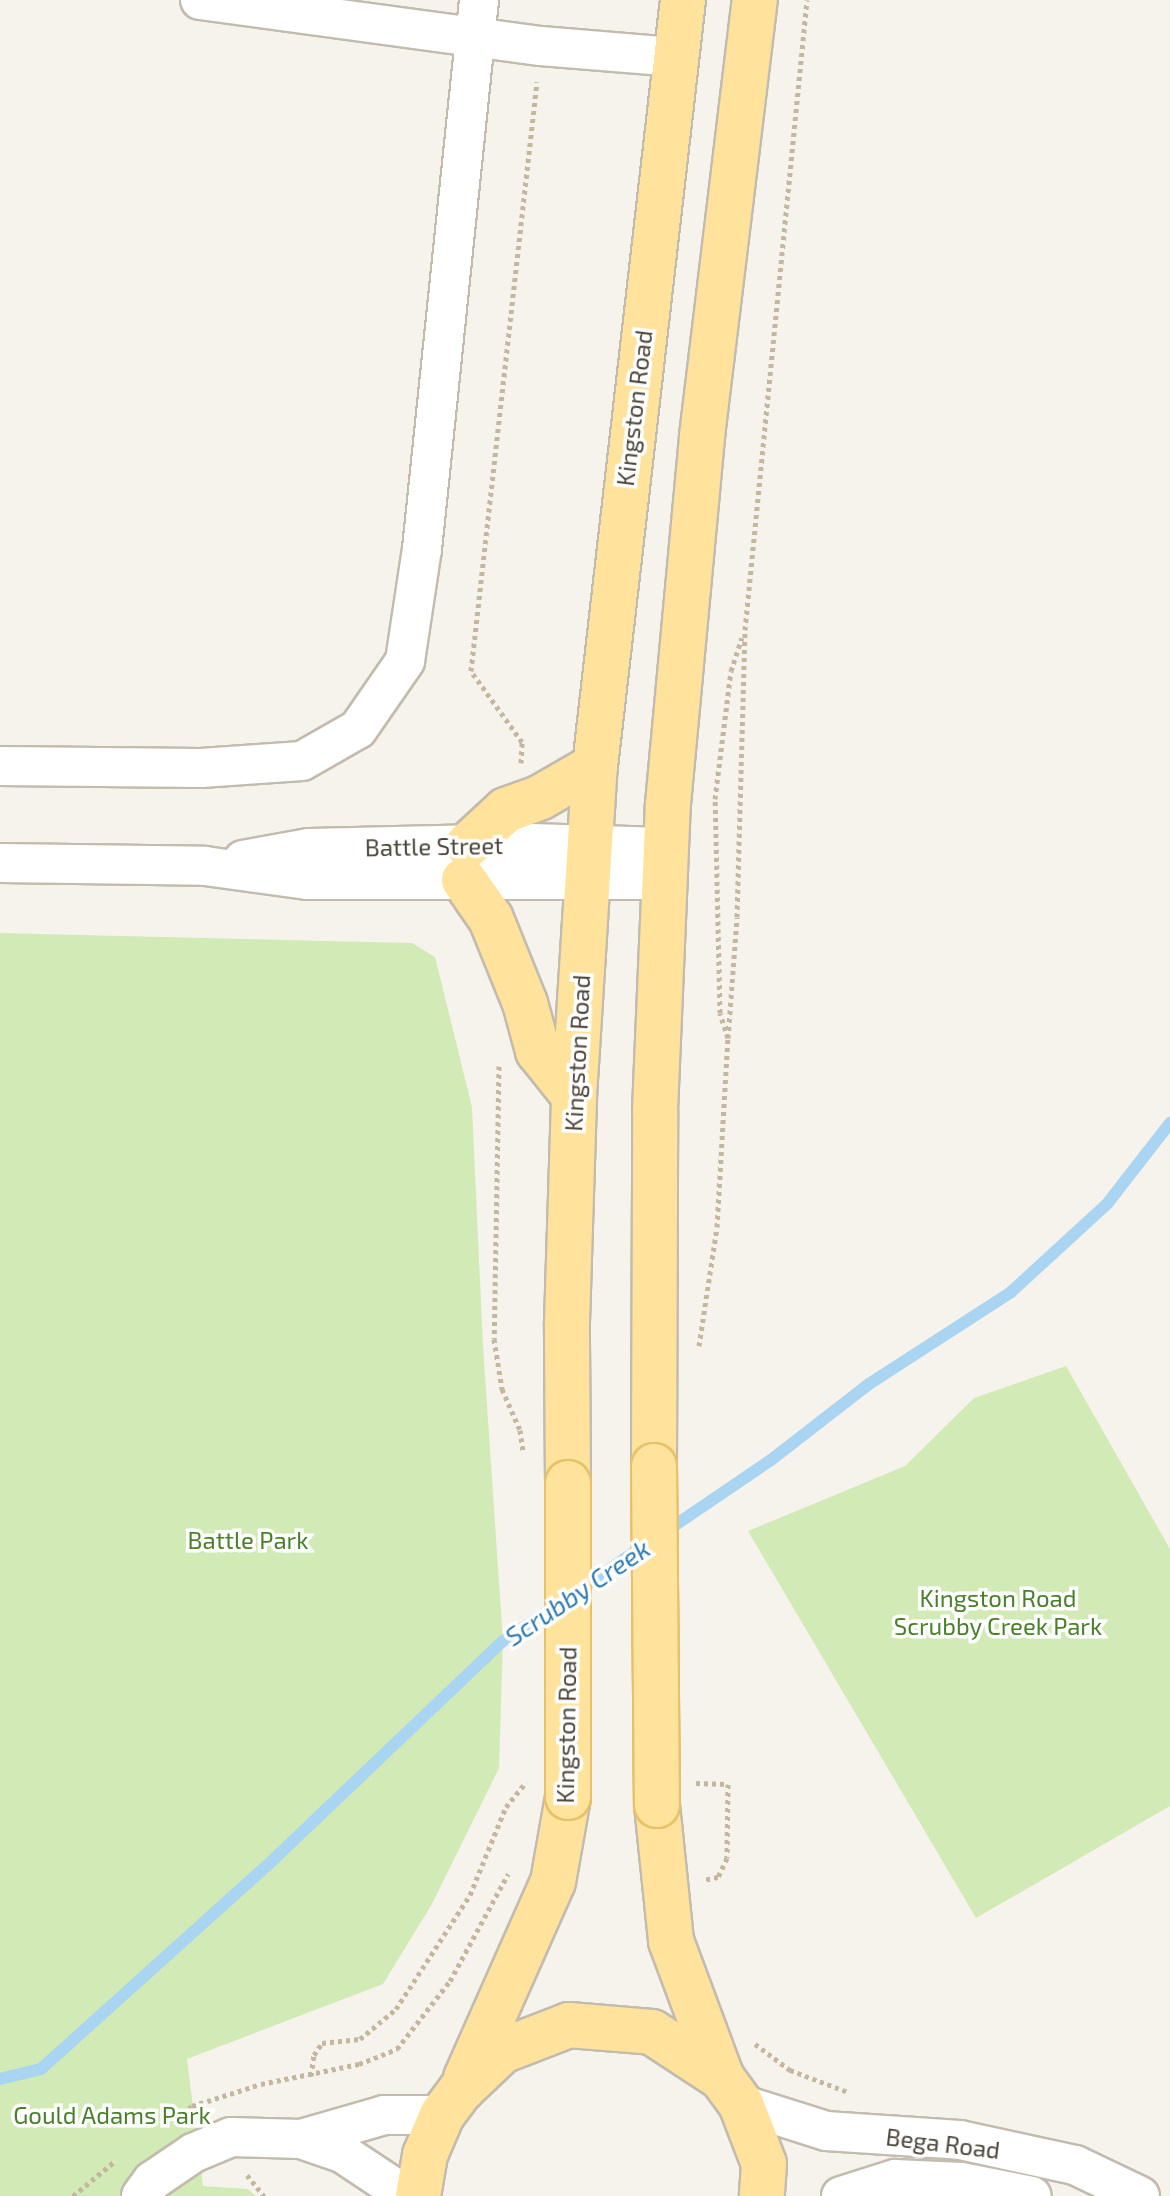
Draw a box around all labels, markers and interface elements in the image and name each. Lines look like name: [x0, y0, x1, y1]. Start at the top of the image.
street label: Kingston Road: [610, 328, 658, 488]
street label: Battle Street: [365, 830, 503, 862]
street label: Kingston Road: [559, 974, 595, 1132]
park label: Battle Park: [188, 1526, 308, 1554]
water label: Scrubby Creek: [499, 1532, 655, 1652]
park label: Kingston Road Scrubby Creek Park: [893, 1584, 1103, 1640]
street label: Kingston Road: [550, 1646, 582, 1804]
park label: Gould Adams Park: [13, 2101, 211, 2129]
street label: Bega Road: [884, 2122, 1002, 2164]

